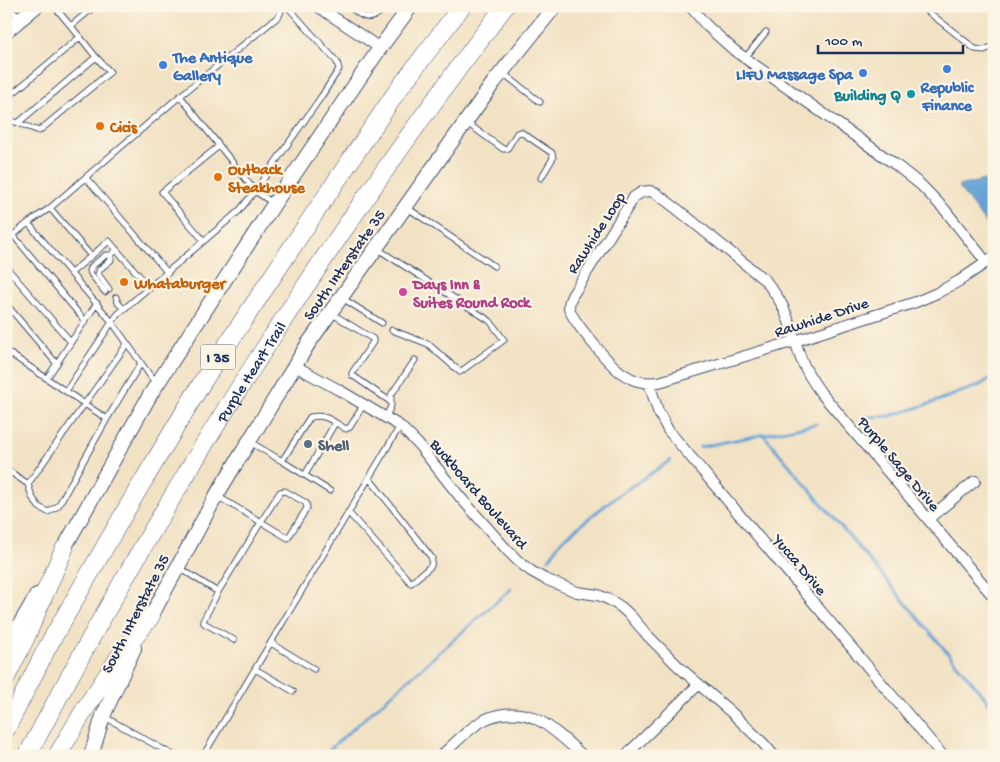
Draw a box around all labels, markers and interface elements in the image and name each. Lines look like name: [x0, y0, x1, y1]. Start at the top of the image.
scale bar: [818, 22, 962, 54]
text: 100 m: [824, 33, 863, 51]
place label: The Antique Gallery: [171, 50, 253, 87]
marker: The Antique Gallery: [157, 59, 169, 71]
marker: Republic Finance: [941, 63, 953, 75]
place label: LIFU Massage Spa: [736, 67, 854, 86]
marker: LIFU Massage Spa: [857, 67, 869, 79]
place label: Republic Finance: [920, 80, 975, 117]
place label: Building Q: [833, 88, 901, 107]
marker: Building Q: [905, 88, 917, 100]
marker: Cicis: [94, 120, 106, 132]
place label: Cicis: [109, 120, 138, 139]
place label: Outback Steakhouse: [228, 162, 306, 199]
marker: Outback Steakhouse: [212, 171, 224, 183]
street label: Rawhide Loop: [565, 189, 631, 278]
street label: South Interstate 35: [301, 207, 391, 325]
marker: Whataburger: [118, 276, 130, 288]
place label: Whataburger: [133, 276, 227, 295]
place label: Days Inn & Suites Round Rock: [411, 277, 532, 314]
marker: Days Inn & Suites Round Rock: [397, 286, 409, 298]
street label: Rawhide Drive: [773, 295, 872, 344]
street label: Purple Heart Trail: [214, 319, 292, 428]
road number: I 35: [200, 344, 236, 370]
street label: Purple Sage Drive: [852, 413, 943, 517]
street label: Buckboard Boulevard: [424, 436, 531, 555]
marker: Shell: [302, 438, 314, 450]
place label: Shell: [318, 438, 350, 457]
street label: Yucca Drive: [766, 531, 830, 601]
street label: South Interstate 35: [99, 552, 175, 677]

